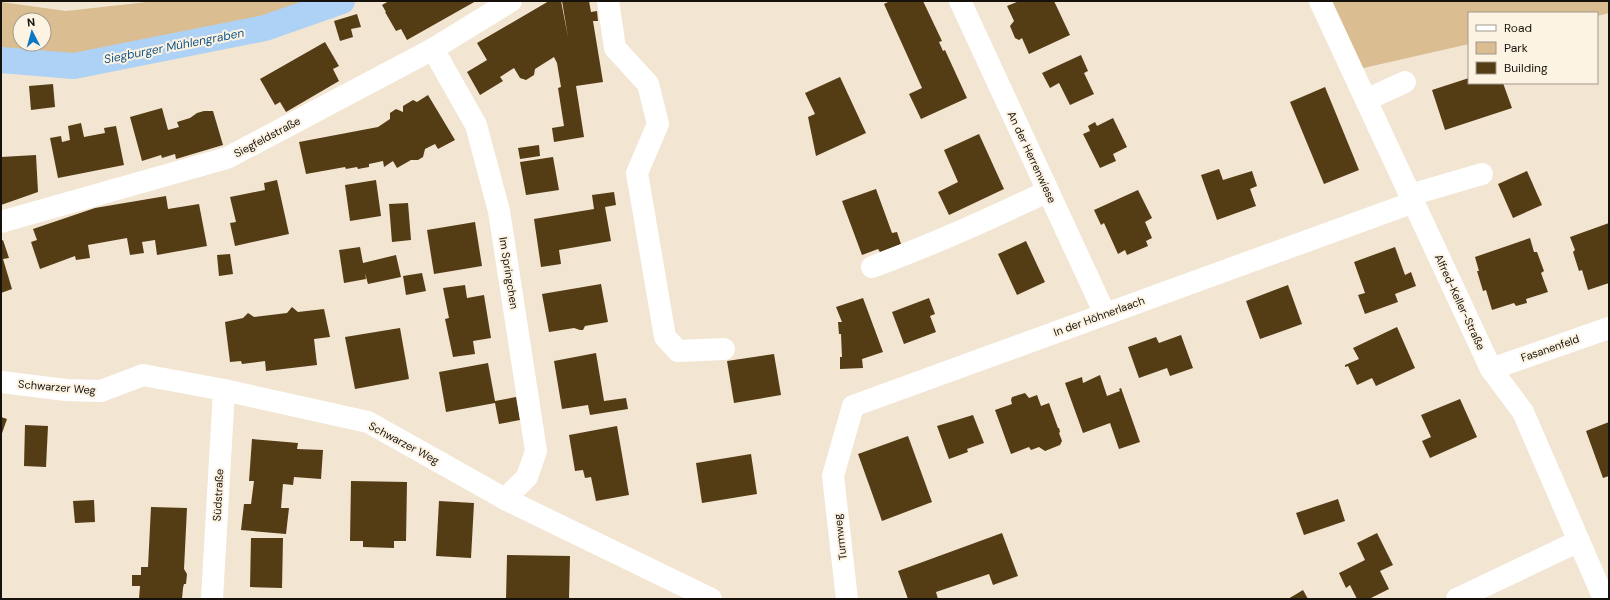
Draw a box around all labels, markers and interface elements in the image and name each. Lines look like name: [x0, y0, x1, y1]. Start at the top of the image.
north arrow: [12, 12, 52, 52]
legend: [1468, 12, 1598, 84]
text: N: [26, 15, 36, 29]
text: Road: [1504, 20, 1532, 36]
water label: Siegburger Mühlengraben: [103, 25, 246, 67]
text: Park: [1504, 40, 1528, 56]
text: Building: [1504, 60, 1548, 76]
street label: An der Herrenwiese: [1005, 109, 1059, 205]
street label: Siegfeldstraße: [231, 114, 303, 160]
street label: Im Springchen: [496, 236, 522, 310]
street label: Alfred-Keller-Straße: [1432, 252, 1488, 352]
street label: In der Höhnerlaach: [1052, 293, 1146, 339]
street label: Fasanenfeld: [1519, 331, 1581, 365]
street label: Schwarzer Weg: [18, 377, 96, 397]
street label: Schwarzer Weg: [366, 419, 442, 467]
street label: Südstraße: [210, 468, 226, 522]
street label: Turmweg: [830, 513, 850, 561]

